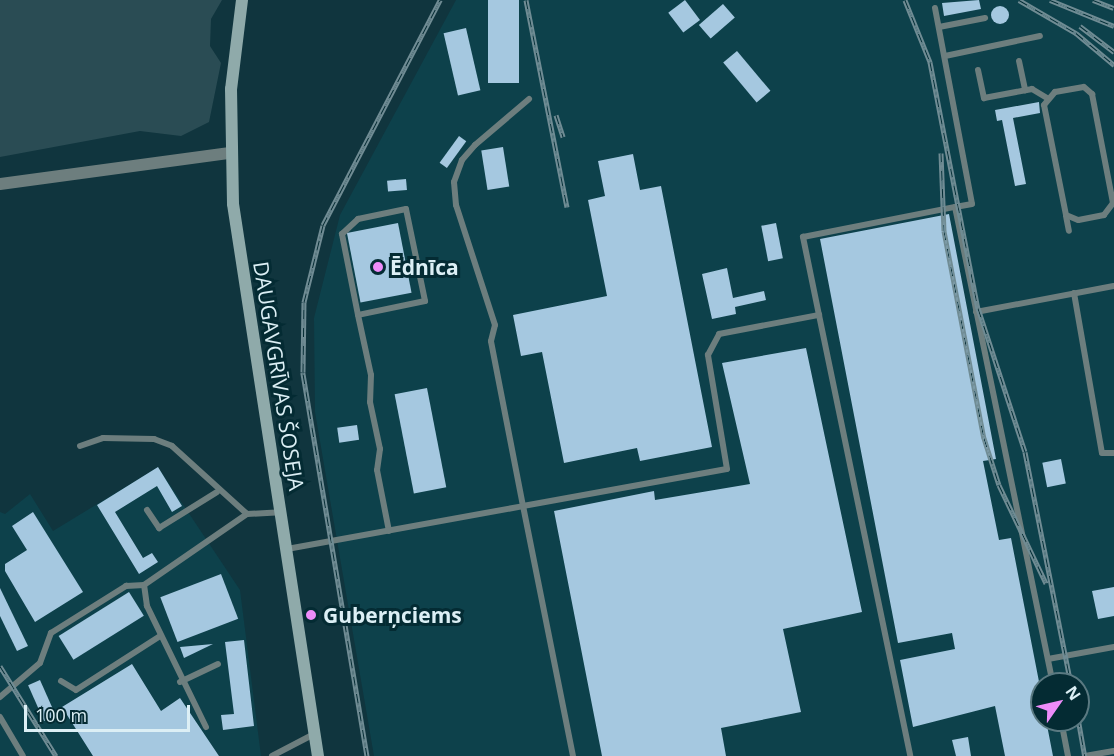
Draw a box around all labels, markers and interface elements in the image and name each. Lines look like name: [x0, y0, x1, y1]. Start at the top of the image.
place label: Ēdnīca: [390, 254, 459, 280]
street label: DAUGAVGRĪVAS ŠOSEJA: [248, 260, 310, 492]
marker: Ēdnīca: [371, 260, 385, 274]
place label: Guberņciems: [323, 602, 462, 628]
marker: Guberņciems: [304, 608, 318, 622]
north arrow: [1030, 672, 1090, 732]
text: N: [1061, 682, 1086, 705]
scale bar: [27, 693, 194, 731]
text: 100 m: [35, 703, 87, 727]

